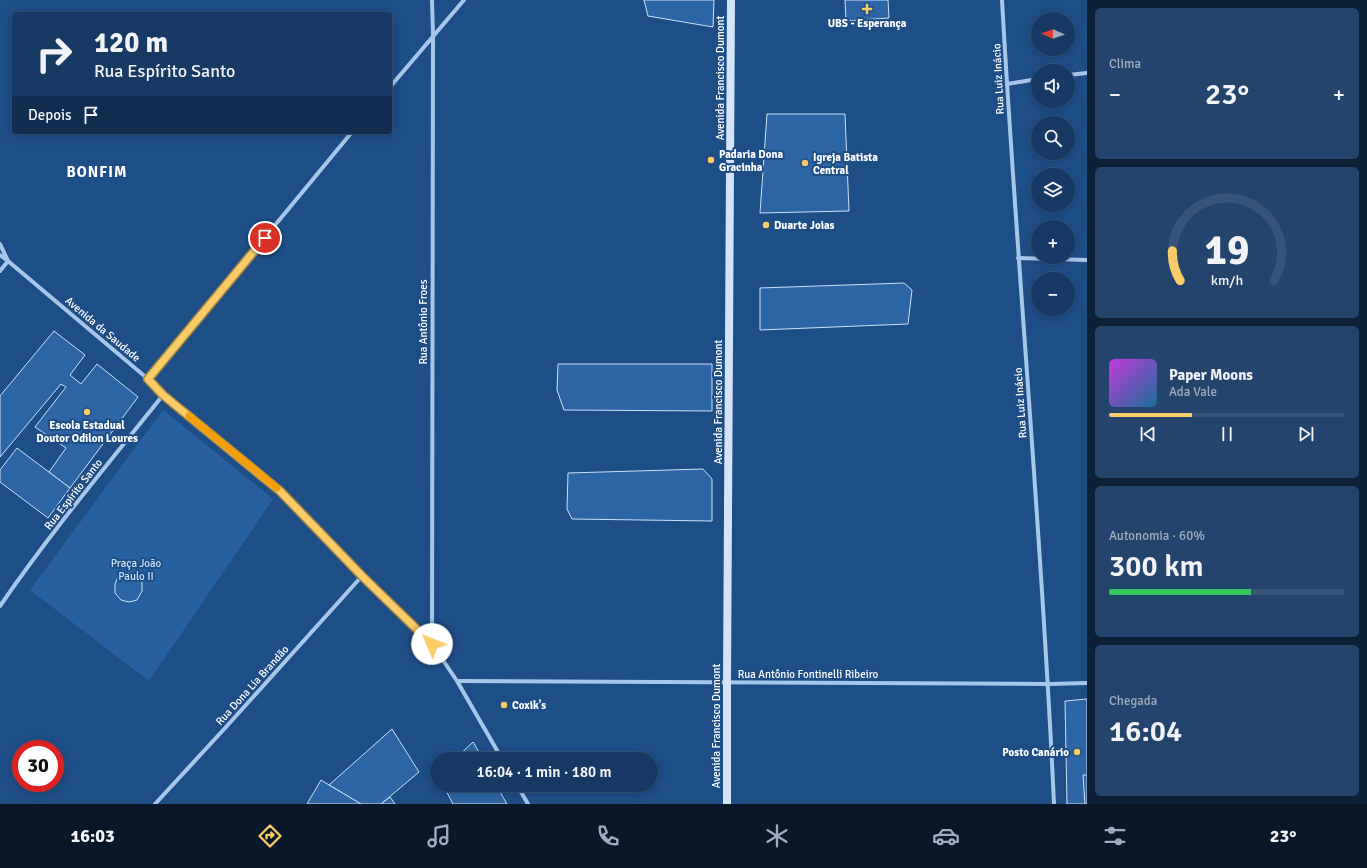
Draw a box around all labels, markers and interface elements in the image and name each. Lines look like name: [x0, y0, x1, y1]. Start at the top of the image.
marker: UBS - Esperança: [861, 3, 873, 15]
north arrow: [1031, 12, 1075, 56]
map controls: [1031, 12, 1075, 316]
street label: Avenida Francisco Dumont: [714, 16, 727, 140]
place label: UBS - Esperança: [828, 17, 907, 30]
text: 120 m: [94, 26, 168, 60]
icon: right: [28, 28, 80, 80]
street label: Rua Luiz Inácio: [990, 43, 1007, 115]
text: Clima: [1109, 56, 1141, 72]
text: Rua Espírito Santo: [94, 60, 235, 82]
button: sound: [1031, 64, 1075, 108]
text: 23°: [1205, 76, 1249, 113]
text: −: [1109, 81, 1121, 108]
text: +: [1333, 81, 1345, 108]
icon: arrive: [80, 104, 102, 126]
text: Depois: [28, 106, 72, 124]
button: search: [1031, 116, 1075, 160]
place label: Padaria Dona Gracinha: [719, 148, 783, 174]
place label: Igreja Batista Central: [813, 151, 878, 177]
marker: Padaria Dona Gracinha: [706, 155, 716, 165]
marker: Igreja Batista Central: [800, 158, 810, 168]
district label: BONFIM: [67, 163, 127, 181]
button: layers: [1031, 168, 1075, 212]
place label: Duarte Joias: [774, 219, 835, 232]
marker: Duarte Joias: [761, 220, 771, 230]
button: +: [1031, 220, 1075, 264]
pin: [248, 221, 282, 255]
text: 19: [1205, 225, 1249, 276]
icon: arrive: [254, 227, 276, 249]
text: km/h: [1211, 271, 1243, 288]
button: −: [1031, 272, 1075, 316]
street label: Rua Antônio Froes: [417, 279, 430, 365]
street label: Avenida da Saudade: [63, 294, 143, 365]
street label: Avenida Francisco Dumont: [712, 340, 725, 464]
text: Paper Moons: [1169, 366, 1253, 384]
street label: Rua Luiz Inácio: [1012, 367, 1029, 439]
text: Ada Vale: [1169, 384, 1217, 400]
marker: Escola Estadual Doutor Odilon Loures: [82, 407, 92, 417]
place label: Escola Estadual Doutor Odilon Loures: [36, 419, 138, 445]
icon: previous: [1137, 423, 1159, 445]
icon: pause: [1216, 423, 1238, 445]
icon: next: [1295, 423, 1317, 445]
street label: Rua Espírito Santo: [42, 456, 105, 532]
text: Autonomia · 60%: [1109, 528, 1205, 544]
text: 300 km: [1109, 548, 1204, 585]
park label: Praça João Paulo II: [111, 557, 162, 583]
position arrow: [411, 623, 453, 665]
street label: Rua Dona Lia Brandão: [213, 643, 292, 728]
street label: Avenida Francisco Dumont: [710, 664, 723, 788]
street label: Rua Antônio Fontinelli Ribeiro: [738, 668, 878, 681]
text: Chegada: [1109, 693, 1157, 709]
place label: Coxik's: [512, 699, 546, 712]
marker: Coxik's: [499, 700, 509, 710]
text: 16:04: [1109, 713, 1182, 750]
speed limit sign: 30: [12, 740, 64, 792]
place label: Posto Canário: [1002, 746, 1069, 759]
marker: Posto Canário: [1072, 747, 1082, 757]
text: 16:04 · 1 min · 180 m: [477, 763, 611, 781]
icon: directions: [256, 822, 284, 850]
icon: music: [425, 822, 453, 850]
icon: phone: [594, 822, 622, 850]
icon: climate: [763, 822, 791, 850]
icon: car: [932, 822, 960, 850]
icon: filters: [1101, 822, 1129, 850]
text: 16:03: [71, 825, 115, 847]
text: 23°: [1270, 825, 1296, 847]

